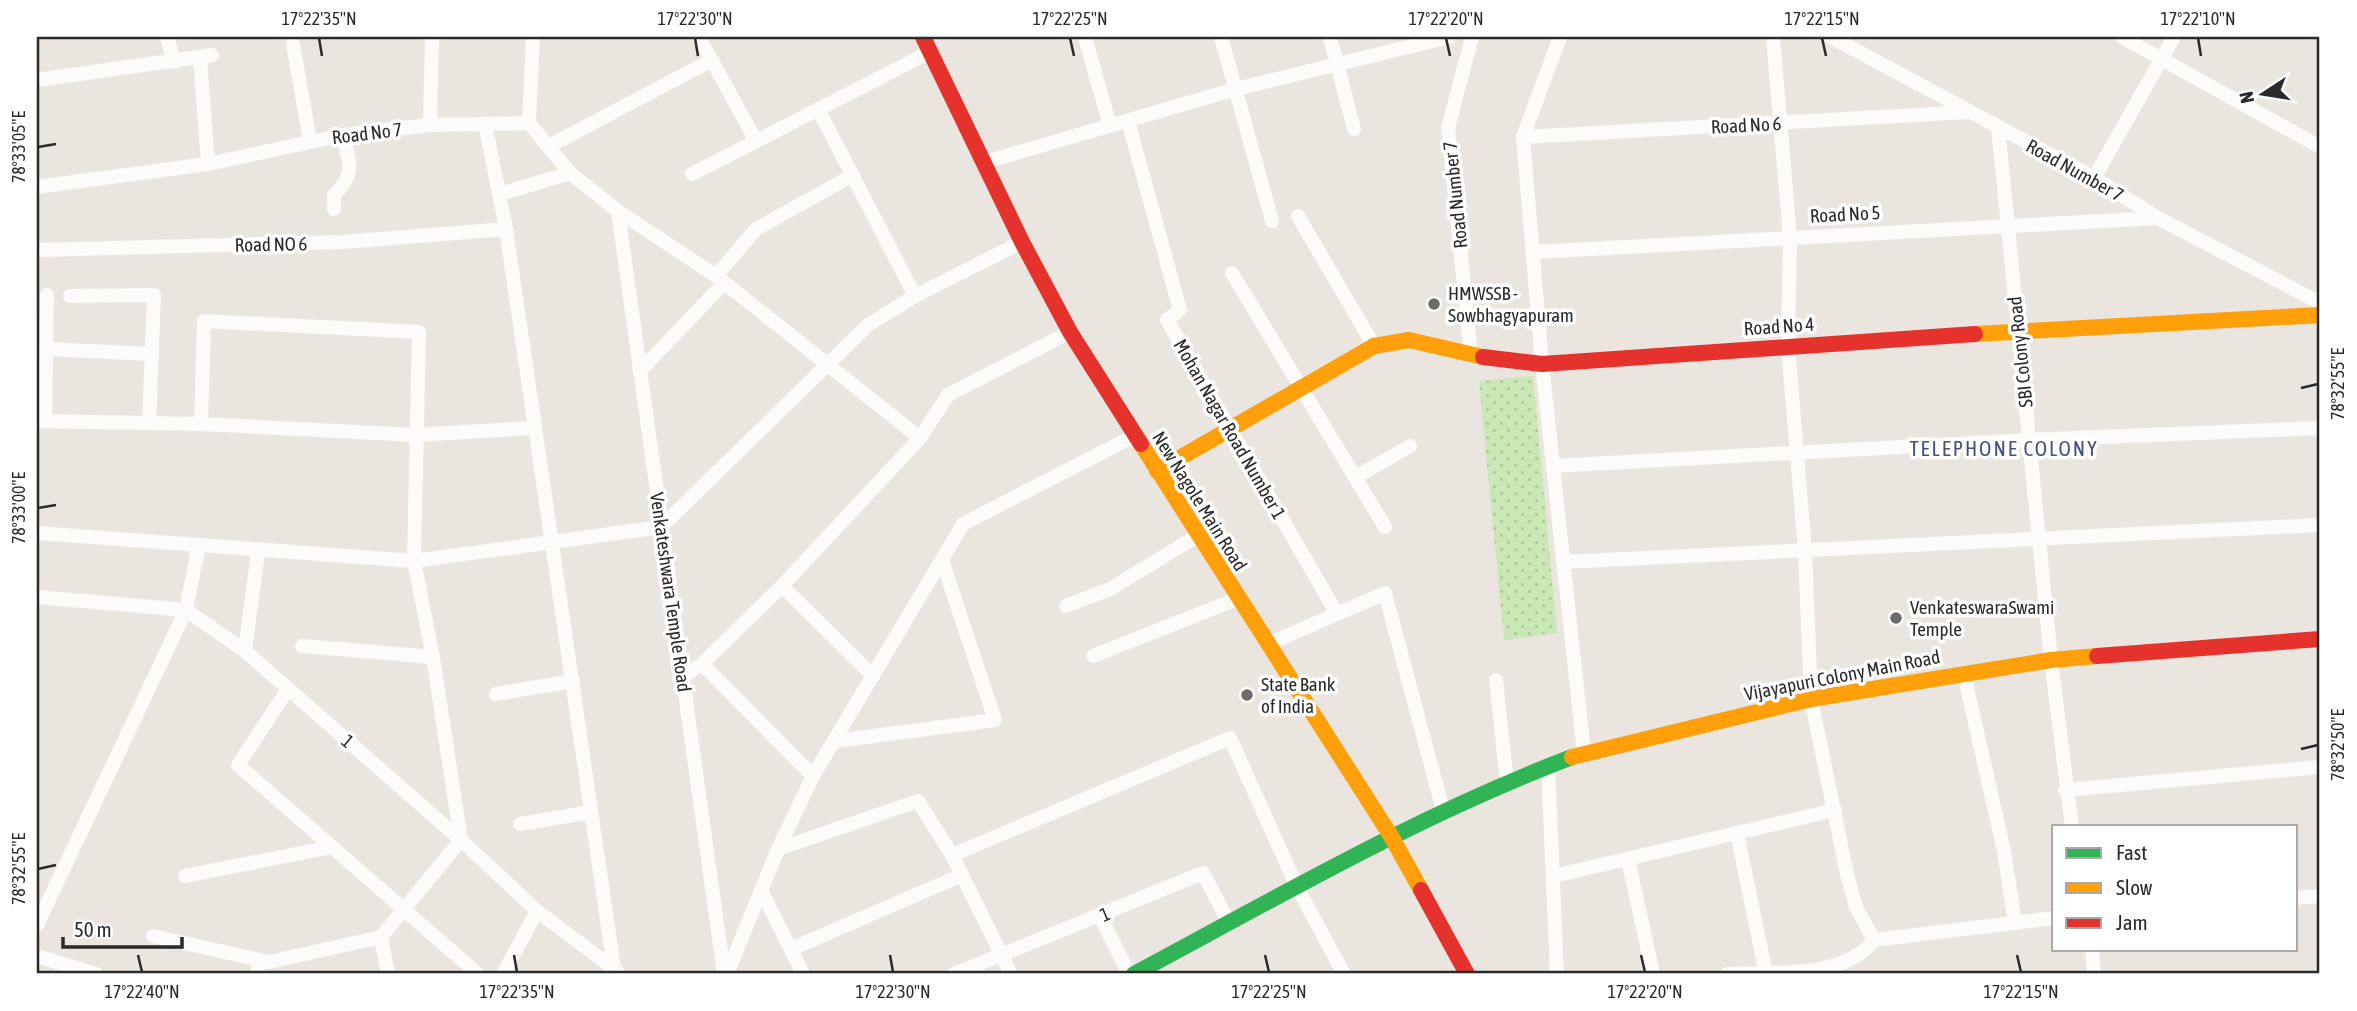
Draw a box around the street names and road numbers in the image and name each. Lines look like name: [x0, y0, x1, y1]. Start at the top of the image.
street label: Road No 6: [1710, 112, 1782, 138]
street label: Road No 7: [331, 118, 403, 148]
street label: Road Number 7: [2023, 134, 2127, 206]
street label: Road Number 7: [1438, 140, 1472, 250]
street label: Road No 5: [1809, 201, 1881, 227]
street label: Road NO 6: [234, 232, 308, 256]
street label: SBI Colony Road: [2003, 295, 2037, 409]
street label: Road No 4: [1743, 313, 1815, 339]
street label: Mohan Nagar Road Number 1: [1169, 335, 1291, 523]
street label: New Nagole Main Road: [1148, 427, 1252, 575]
street label: Venkateshwara Temple Road: [646, 491, 696, 693]
street label: Vijayapuri Colony Main Road: [1742, 645, 1942, 705]
street label: 1: [337, 730, 359, 752]
street label: 1: [1097, 902, 1113, 926]

